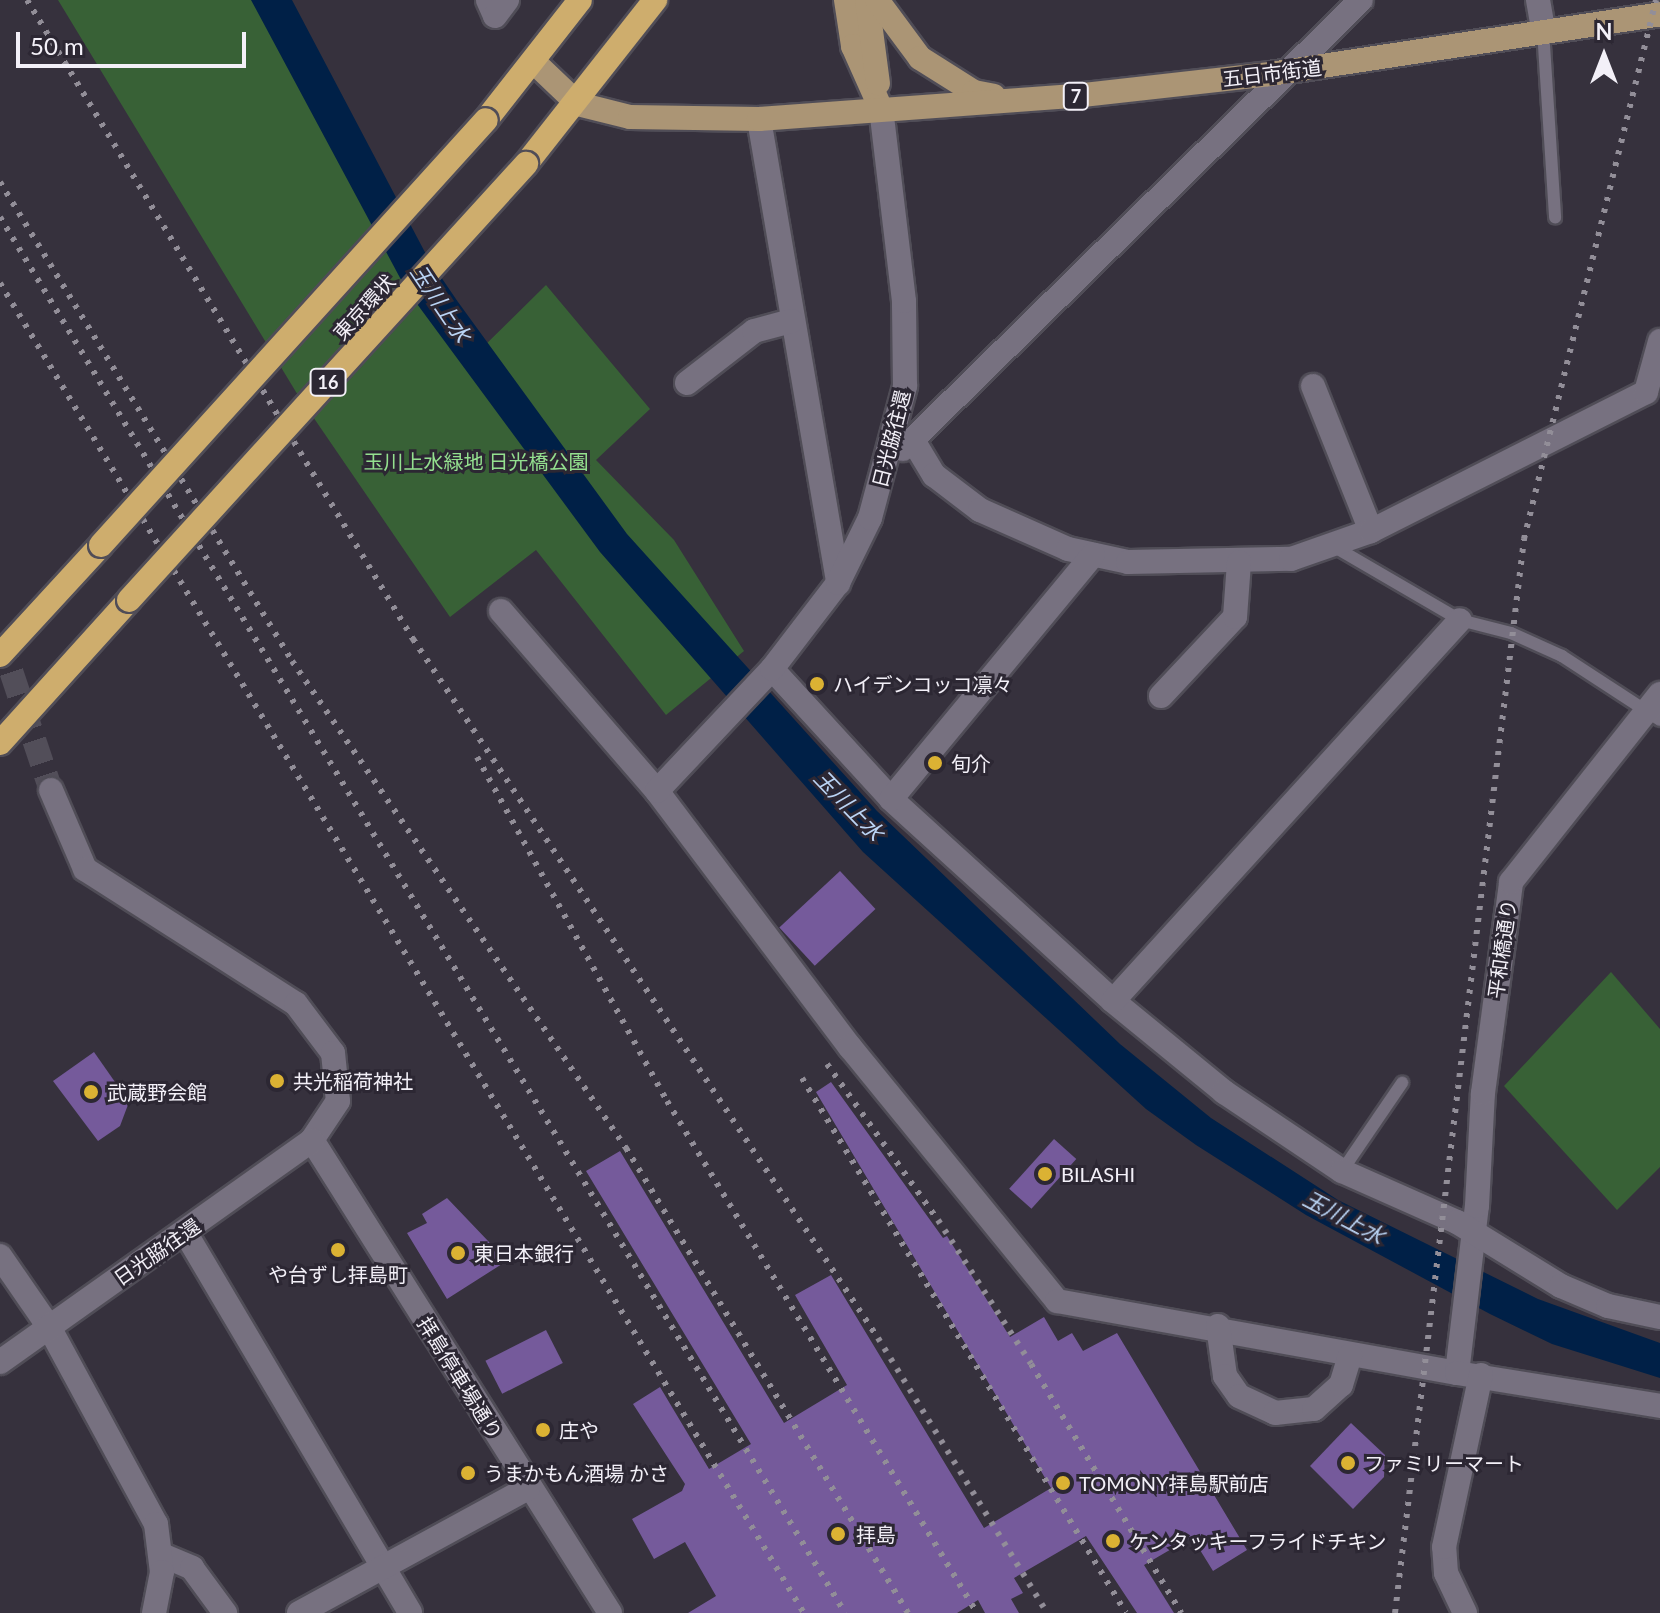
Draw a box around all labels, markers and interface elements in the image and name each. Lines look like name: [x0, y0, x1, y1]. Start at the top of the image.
scale bar: [20, 16, 250, 66]
north arrow: [1564, 16, 1644, 96]
text: N: [1596, 18, 1612, 45]
text: 50 m: [30, 31, 84, 60]
street label: 五日市街道: [1221, 55, 1323, 91]
road number: 7: [1062, 82, 1090, 110]
water label: 玉川上水: [405, 259, 477, 347]
street label: 東京環状: [328, 269, 400, 345]
road number: 16: [308, 368, 348, 396]
street label: 日光脇往還: [867, 388, 915, 490]
park label: 玉川上水緑地 日光橋公園: [363, 449, 589, 473]
place label: ハイデンコッコ凛々: [833, 672, 1013, 696]
marker: ハイデンコッコ凛々: [808, 675, 826, 693]
place label: 旬介: [951, 751, 991, 775]
marker: 旬介: [926, 754, 944, 772]
water label: 玉川上水: [809, 764, 889, 846]
street label: 平和橋通り: [1483, 898, 1521, 1000]
place label: 共光稲荷神社: [293, 1069, 413, 1093]
marker: 共光稲荷神社: [268, 1072, 286, 1090]
place label: 武蔵野会館: [107, 1080, 207, 1104]
marker: 武蔵野会館: [82, 1083, 100, 1101]
place label: BILASHI: [1061, 1162, 1135, 1186]
marker: BILASHI: [1036, 1165, 1054, 1183]
water label: 玉川上水: [1299, 1185, 1389, 1249]
street label: 日光脇往還: [109, 1213, 205, 1291]
marker: や台ずし拝島町: [329, 1241, 347, 1259]
place label: 東日本銀行: [474, 1241, 574, 1265]
marker: 東日本銀行: [449, 1244, 467, 1262]
place label: や台ずし拝島町: [268, 1262, 408, 1286]
street label: 拝島停車場通り: [413, 1312, 507, 1444]
place label: 庄や: [559, 1418, 599, 1442]
marker: 庄や: [534, 1421, 552, 1439]
place label: ファミリーマート: [1364, 1451, 1524, 1475]
marker: ファミリーマート: [1339, 1454, 1357, 1472]
place label: うまかもん酒場 かさ: [484, 1461, 669, 1485]
marker: うまかもん酒場 かさ: [459, 1464, 477, 1482]
place label: TOMONY拝島駅前店: [1079, 1471, 1269, 1495]
marker: TOMONY拝島駅前店: [1054, 1474, 1072, 1492]
place label: 拝島: [856, 1522, 896, 1546]
marker: 拝島: [827, 1523, 849, 1545]
place label: ケンタッキーフライドチキン: [1129, 1529, 1389, 1553]
marker: ケンタッキーフライドチキン: [1104, 1532, 1122, 1550]

